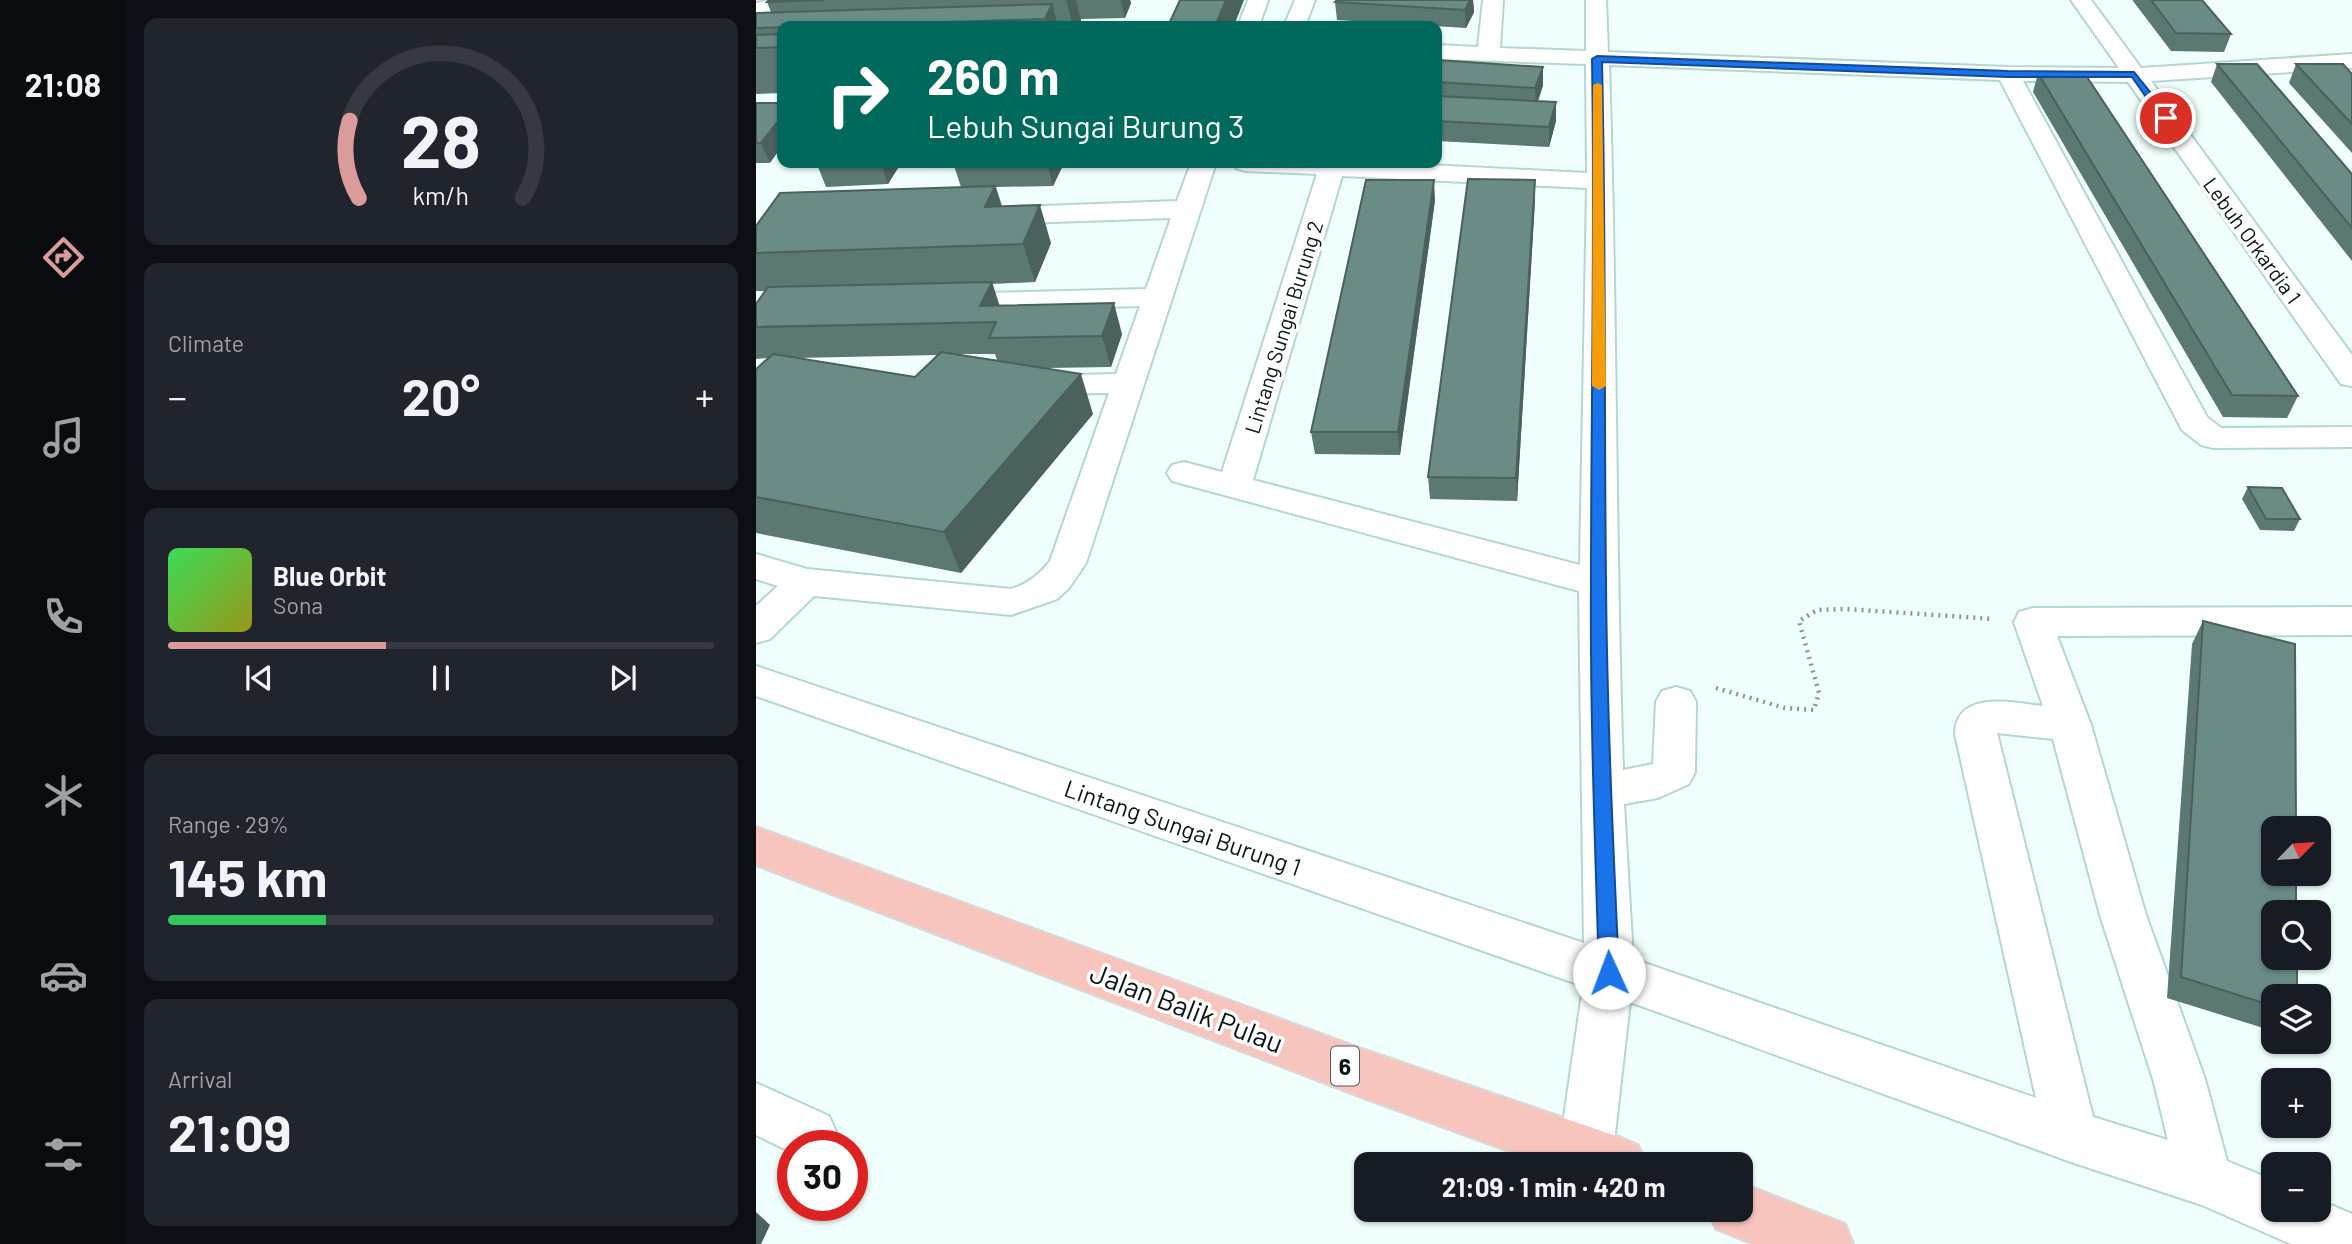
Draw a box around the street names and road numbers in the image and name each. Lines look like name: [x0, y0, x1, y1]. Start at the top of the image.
street label: Lebuh Orkardia 1: [2199, 172, 2307, 308]
street label: Lintang Sungai Burung 2: [1239, 218, 1327, 436]
street label: Lintang Sungai Burung 1: [1061, 773, 1305, 881]
street label: Jalan Balik Pulau: [1086, 955, 1288, 1059]
road number: 6: [1331, 1046, 1359, 1086]

